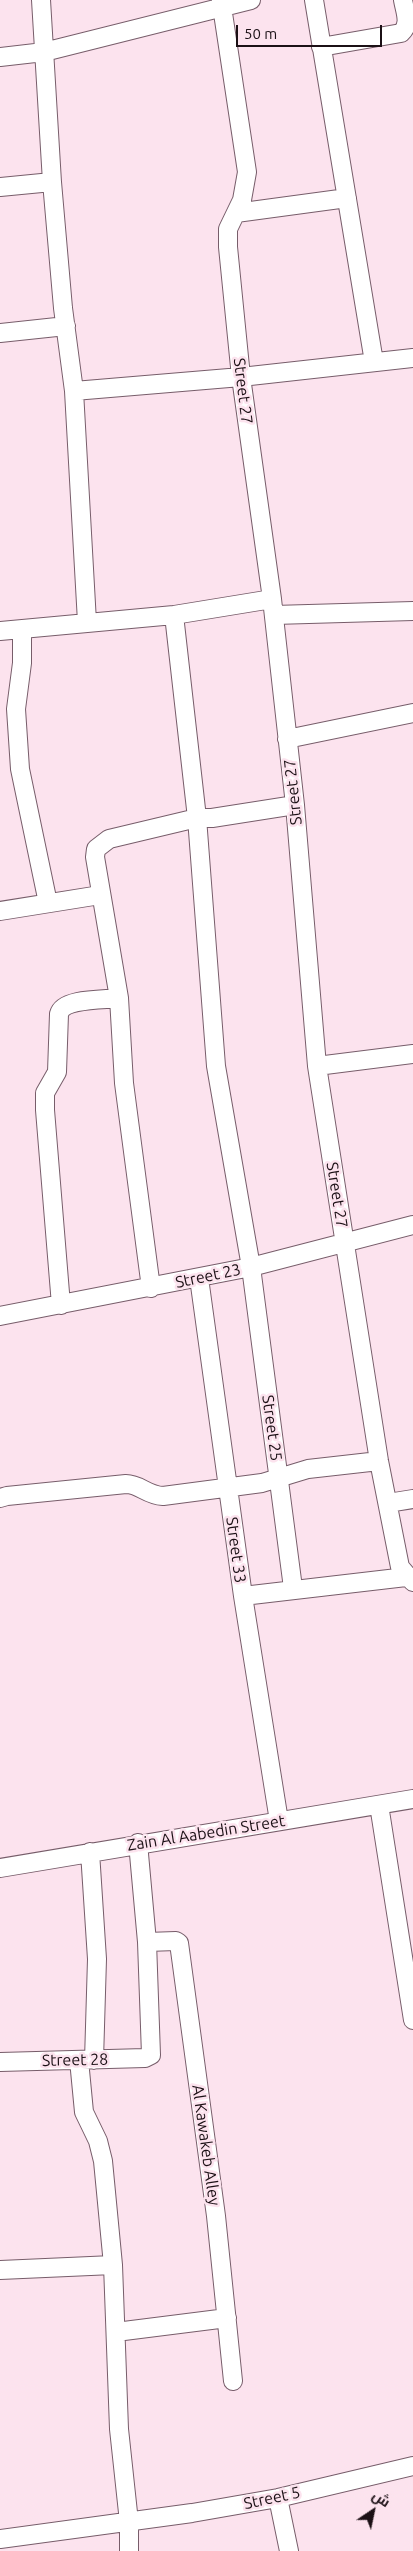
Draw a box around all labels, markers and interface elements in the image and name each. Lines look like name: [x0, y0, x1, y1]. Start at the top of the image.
scale bar: [238, 15, 384, 47]
text: 50 m: [244, 25, 277, 42]
street label: Street 27: [229, 357, 257, 425]
street label: Street 27: [280, 758, 306, 826]
street label: Street 27: [322, 1161, 352, 1229]
street label: Street 23: [174, 1260, 242, 1292]
street label: Street 25: [258, 1394, 286, 1462]
street label: Street 33: [222, 1516, 250, 1584]
street label: Zain Al Aabedin Street: [126, 1811, 286, 1855]
street label: Street 28: [42, 2050, 108, 2070]
street label: Al Kawakeb Alley: [188, 2083, 224, 2207]
street label: Street 5: [242, 2483, 302, 2513]
north arrow: [348, 2486, 398, 2536]
text: ش: [369, 2487, 393, 2510]

